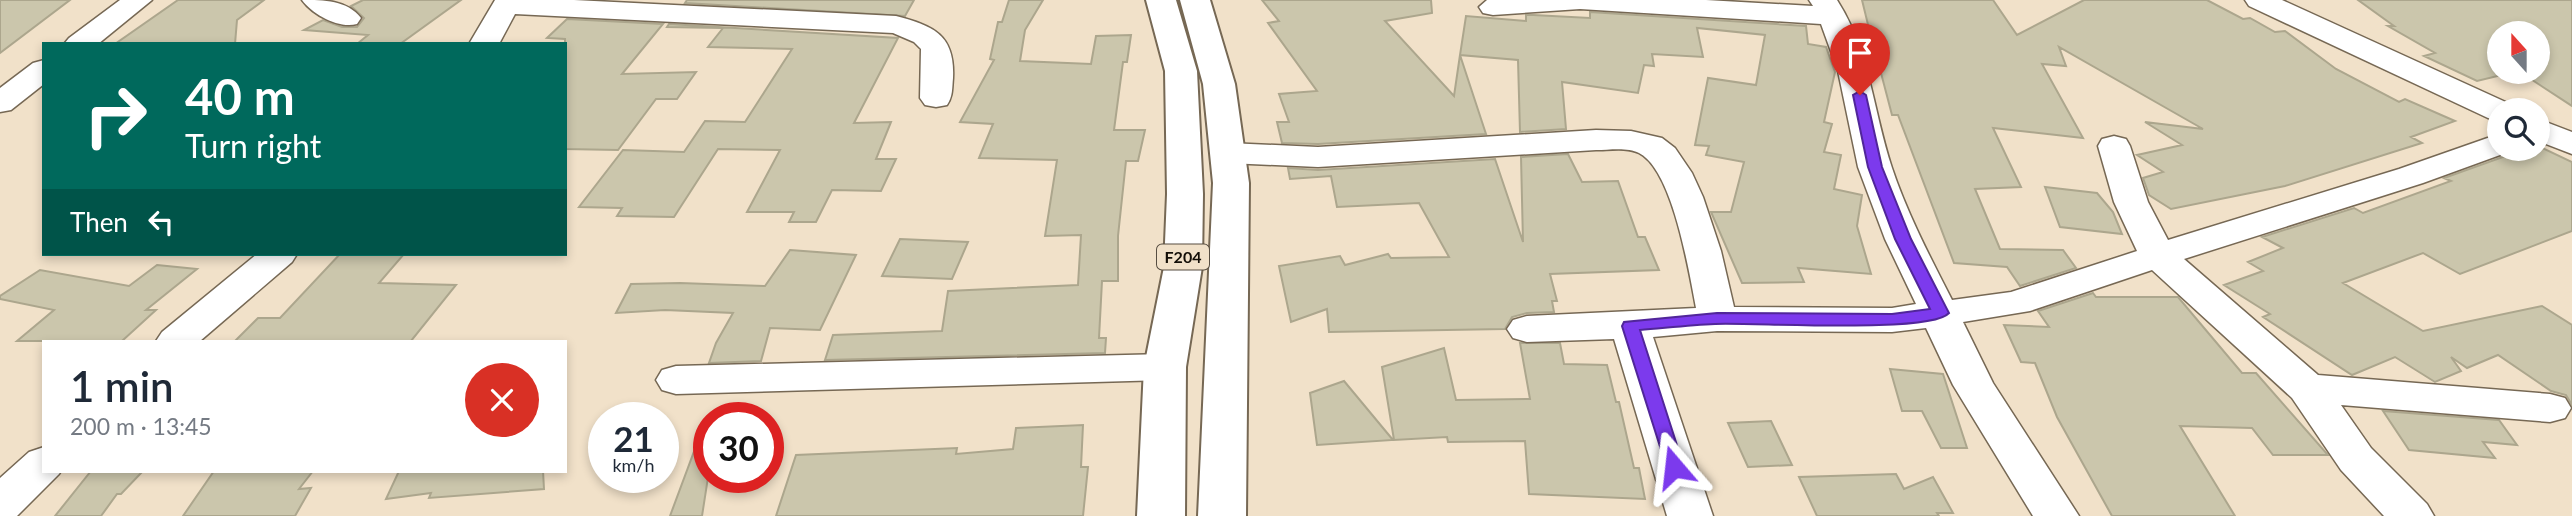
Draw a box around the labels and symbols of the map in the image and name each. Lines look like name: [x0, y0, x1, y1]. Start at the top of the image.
north arrow: [2487, 21, 2550, 84]
pin: [1830, 23, 1890, 95]
road number: F204: [1157, 244, 1209, 270]
speed limit sign: 30: [693, 402, 784, 493]
position arrow: [1637, 430, 1711, 504]

